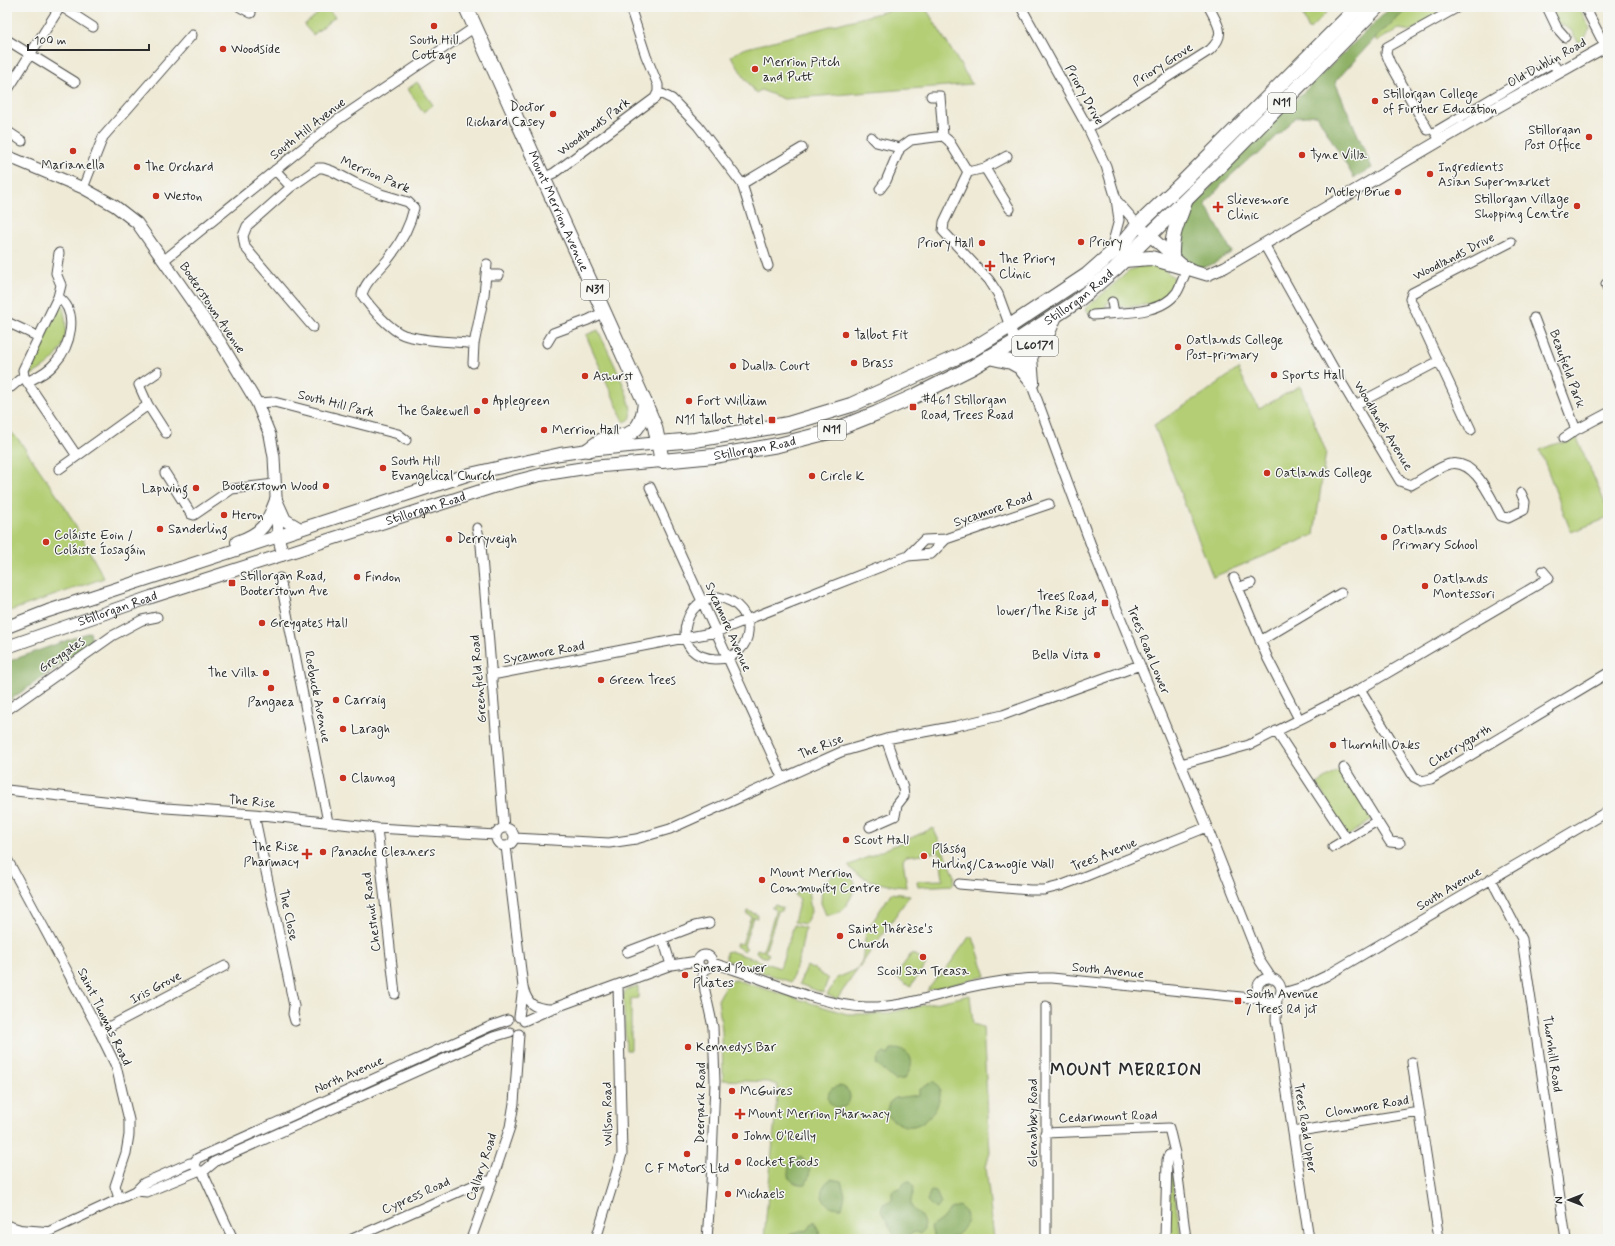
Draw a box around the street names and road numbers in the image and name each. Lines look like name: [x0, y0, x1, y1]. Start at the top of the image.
street label: Old Dublin Road: [1504, 34, 1590, 92]
street label: Priory Grove: [1130, 39, 1196, 91]
street label: Priory Drive: [1060, 62, 1108, 128]
road number: N11: [1268, 93, 1296, 113]
street label: South Hill Avenue: [267, 94, 349, 164]
street label: Woodlands Park: [554, 94, 634, 160]
street label: Mount Merrion Avenue: [524, 148, 593, 274]
street label: Merrion Park: [337, 153, 413, 198]
street label: Woodlands Drive: [1410, 229, 1498, 285]
street label: Booterstown Avenue: [175, 259, 249, 357]
street label: Stillorgan Road: [1041, 265, 1117, 329]
road number: N31: [581, 280, 609, 300]
street label: Beaufield Park: [1545, 327, 1589, 411]
road number: L60171: [1012, 336, 1058, 356]
street label: Woodlands Avenue: [1350, 378, 1416, 474]
street label: South Hill Park: [296, 386, 377, 422]
road number: N11: [818, 420, 846, 440]
street label: Stillorgan Road: [712, 432, 798, 464]
street label: Stillorgan Road: [384, 488, 468, 529]
street label: Sycamore Road: [951, 489, 1035, 531]
street label: Sycamore Avenue: [701, 580, 755, 674]
street label: Stillorgan Road: [75, 587, 159, 630]
street label: Trees Road Lower: [1122, 603, 1174, 697]
street label: Greygates: [35, 633, 89, 677]
street label: Greenfield Road: [467, 634, 491, 724]
street label: Sycamore Road: [502, 637, 586, 669]
street label: Roebuck Avenue: [300, 650, 334, 744]
street label: Cherrygarth: [1425, 721, 1495, 772]
street label: The Rise: [796, 730, 846, 764]
street label: The Rise: [228, 791, 276, 813]
street label: Trees Avenue: [1068, 834, 1140, 876]
street label: South Avenue: [1414, 863, 1484, 915]
street label: Chestnut Road: [359, 871, 385, 953]
street label: The Close: [274, 888, 302, 942]
street label: South Avenue: [1071, 959, 1145, 983]
street label: Saint Thomas Road: [73, 965, 135, 1069]
street label: Iris Grove: [127, 967, 185, 1009]
street label: Thornhill Road: [1538, 1015, 1566, 1093]
street label: North Avenue: [312, 1052, 386, 1098]
street label: Deerpark Road: [692, 1062, 710, 1144]
street label: Glenabbey Road: [1025, 1079, 1042, 1167]
street label: Wilson Road: [599, 1082, 617, 1146]
street label: Trees Road Upper: [1290, 1082, 1321, 1175]
street label: Clonmore Road: [1324, 1092, 1410, 1122]
street label: Cedarmount Road: [1058, 1107, 1158, 1127]
street label: Callary Road: [462, 1131, 502, 1203]
street label: Cypress Road: [379, 1173, 453, 1219]

